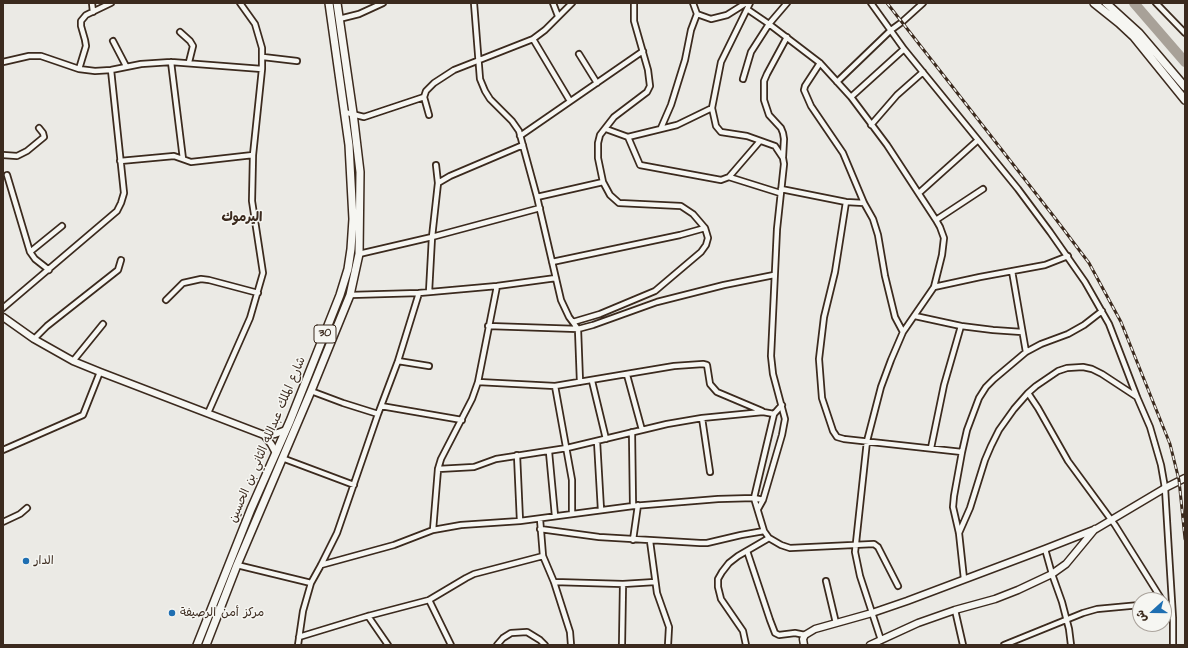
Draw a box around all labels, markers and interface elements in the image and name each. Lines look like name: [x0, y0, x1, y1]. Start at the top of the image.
district label: اليرموك: [222, 210, 262, 226]
road number: 30: [314, 325, 336, 343]
street label: شارع الملك عبدالله الثاني بن الحسين: [226, 355, 310, 525]
place label: الدار: [34, 554, 54, 568]
marker: الدار: [21, 556, 31, 566]
north arrow: [1132, 592, 1172, 632]
place label: مركز أمن الرصيفة: [180, 606, 264, 620]
marker: مركز أمن الرصيفة: [167, 608, 177, 618]
text: ش: [1132, 608, 1150, 624]

